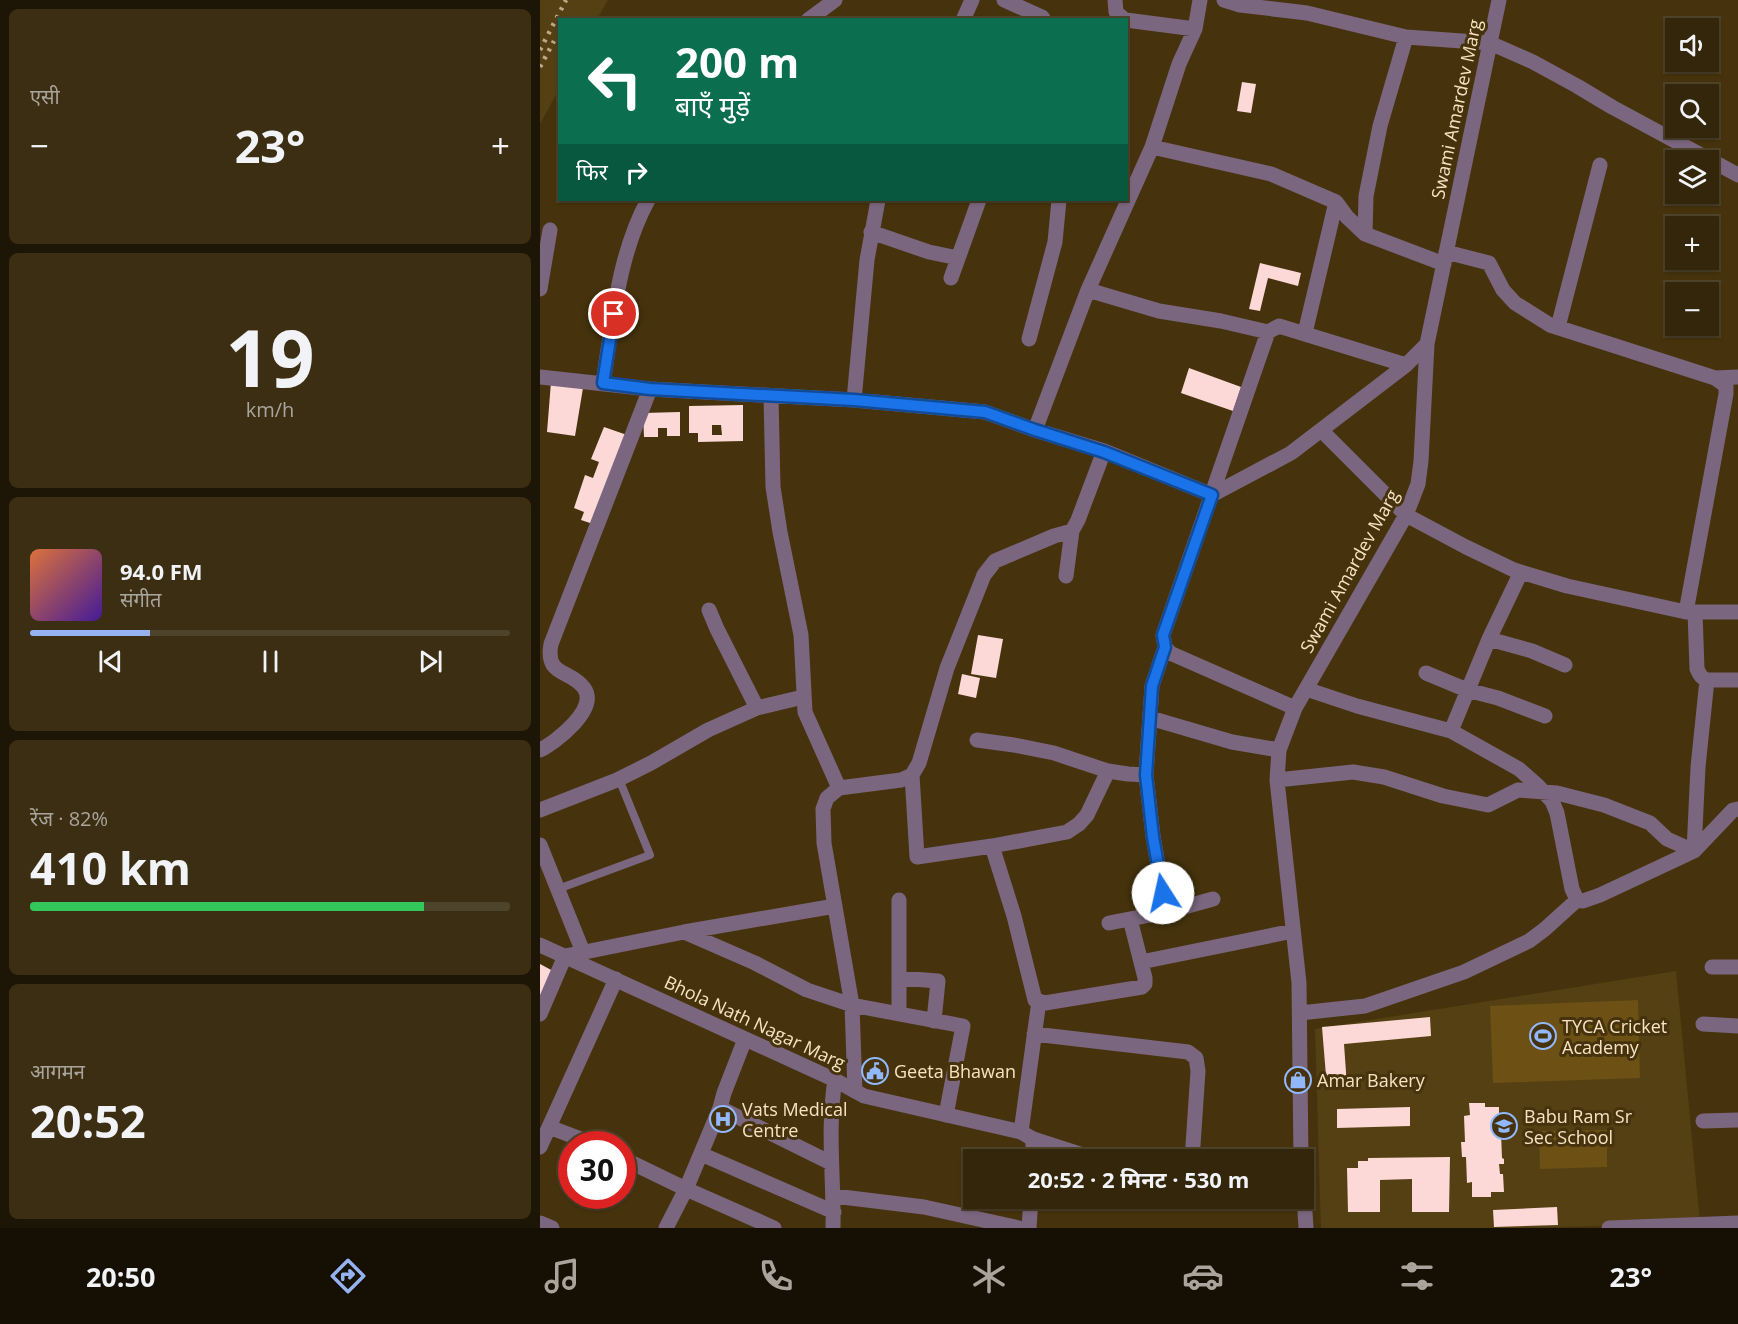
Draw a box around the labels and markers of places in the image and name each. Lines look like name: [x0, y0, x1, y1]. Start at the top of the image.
pin: [588, 288, 639, 339]
place label: TYCA Cricket Academy: [1562, 1014, 1667, 1059]
sports icon: TYCA Cricket Academy: [1528, 1021, 1558, 1051]
public building icon: Geeta Bhawan: [860, 1056, 890, 1086]
place label: Geeta Bhawan: [894, 1059, 1016, 1083]
shop icon: Amar Bakery: [1283, 1065, 1313, 1095]
place label: Amar Bakery: [1317, 1068, 1426, 1092]
place label: Vats Medical Centre: [742, 1097, 847, 1142]
hospital icon: Vats Medical Centre: [708, 1104, 738, 1134]
place label: Babu Ram Sr Sec School: [1524, 1104, 1633, 1149]
school or university icon: Babu Ram Sr Sec School: [1489, 1111, 1519, 1141]

